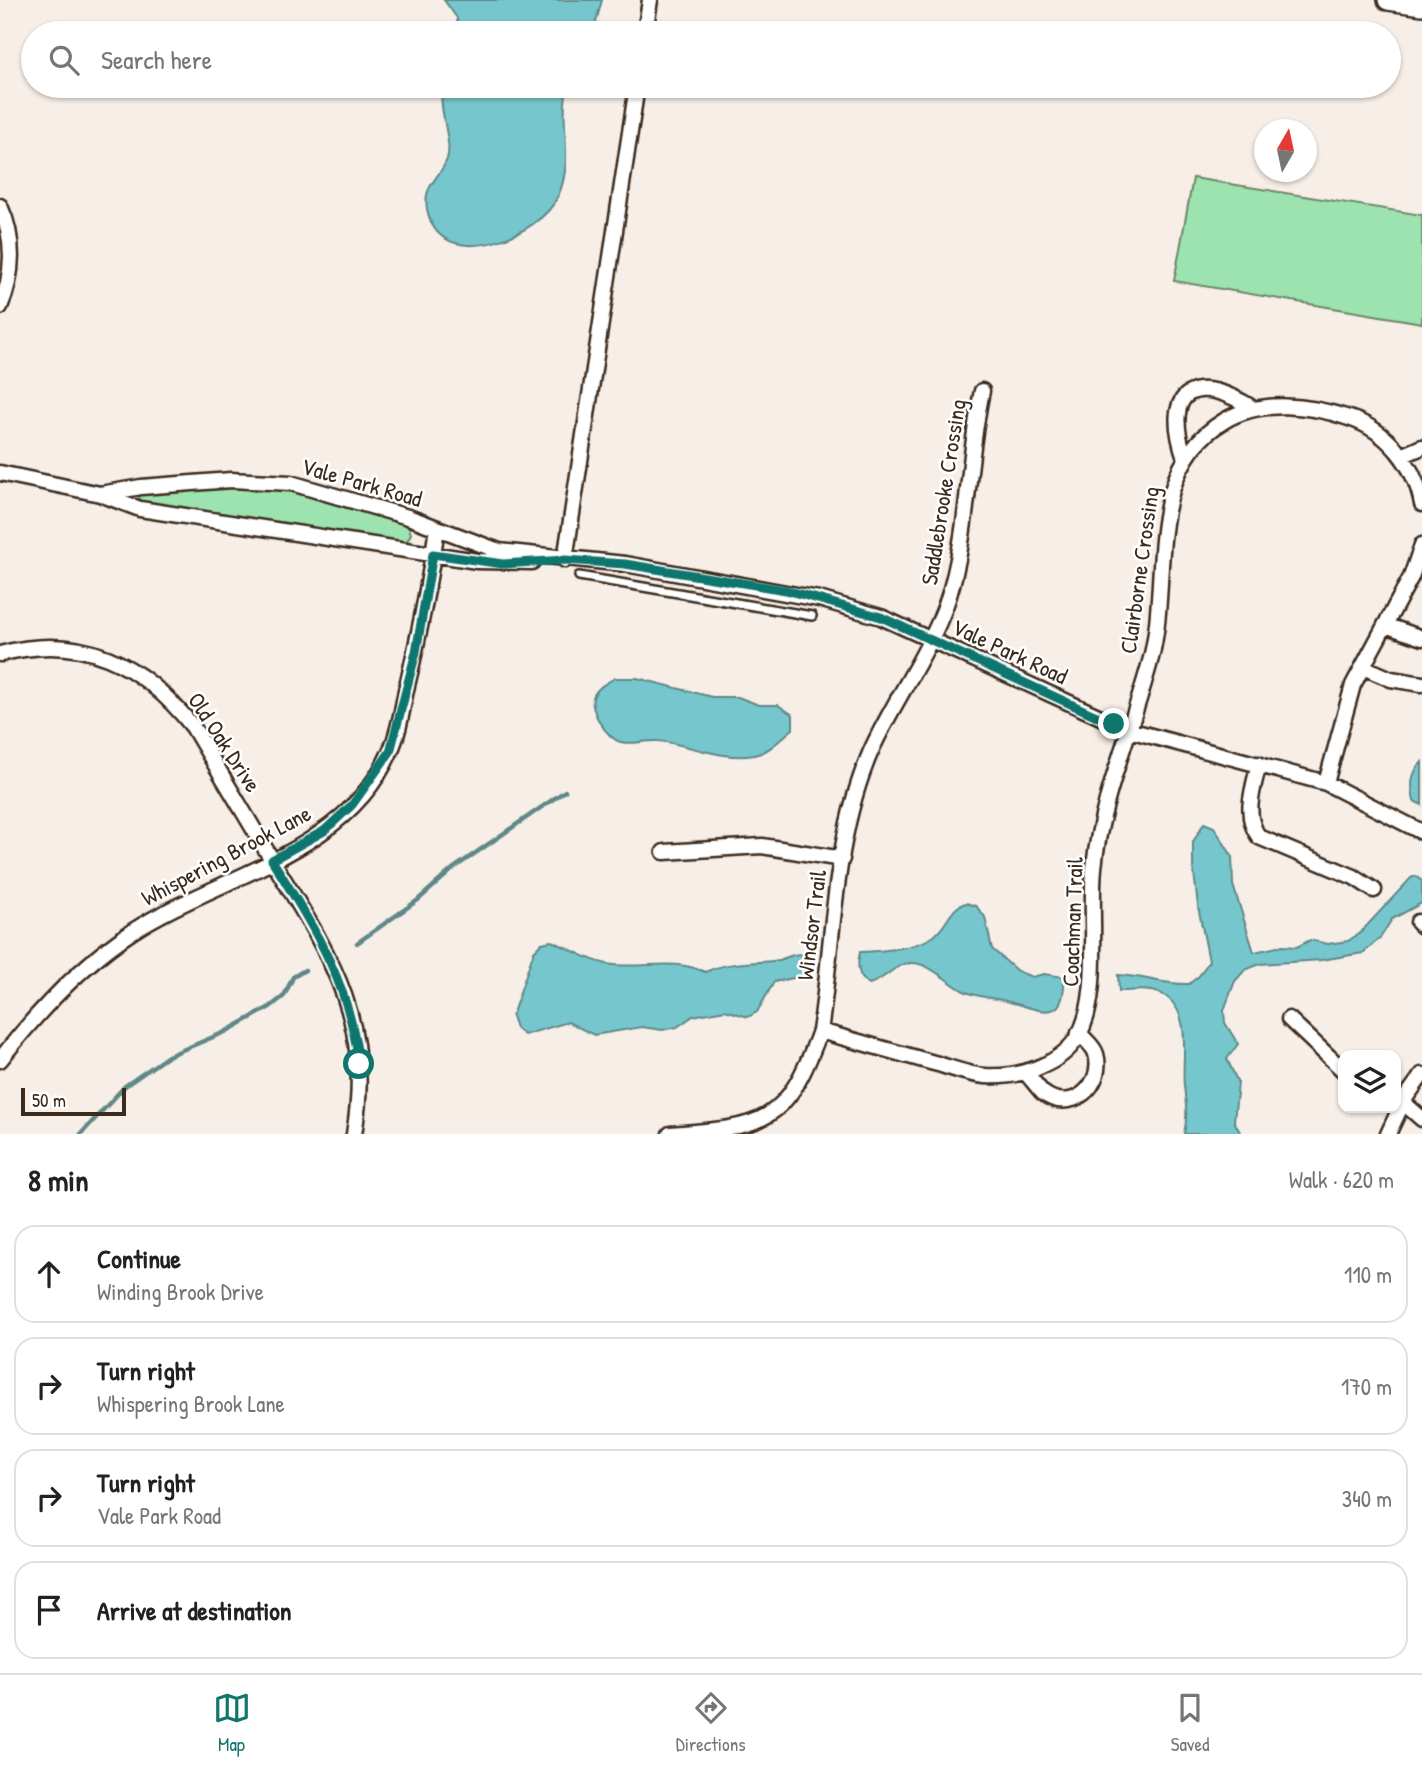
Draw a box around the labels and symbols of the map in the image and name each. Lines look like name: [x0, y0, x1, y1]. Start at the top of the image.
north arrow: [1254, 119, 1317, 182]
street label: Saddlebrooke Crossing: [913, 397, 973, 587]
street label: Vale Park Road: [298, 450, 426, 514]
street label: Clairborne Crossing: [1112, 484, 1166, 656]
street label: Vale Park Road: [947, 611, 1073, 691]
street label: Old Oak Drive: [181, 686, 269, 798]
route end: [1098, 708, 1129, 739]
street label: Whispering Brook Lane: [136, 797, 316, 913]
street label: Coachman Trail: [1054, 856, 1090, 987]
street label: Windsor Trail: [789, 867, 833, 982]
route start: [343, 1048, 374, 1079]
scale bar: [21, 1085, 126, 1117]

